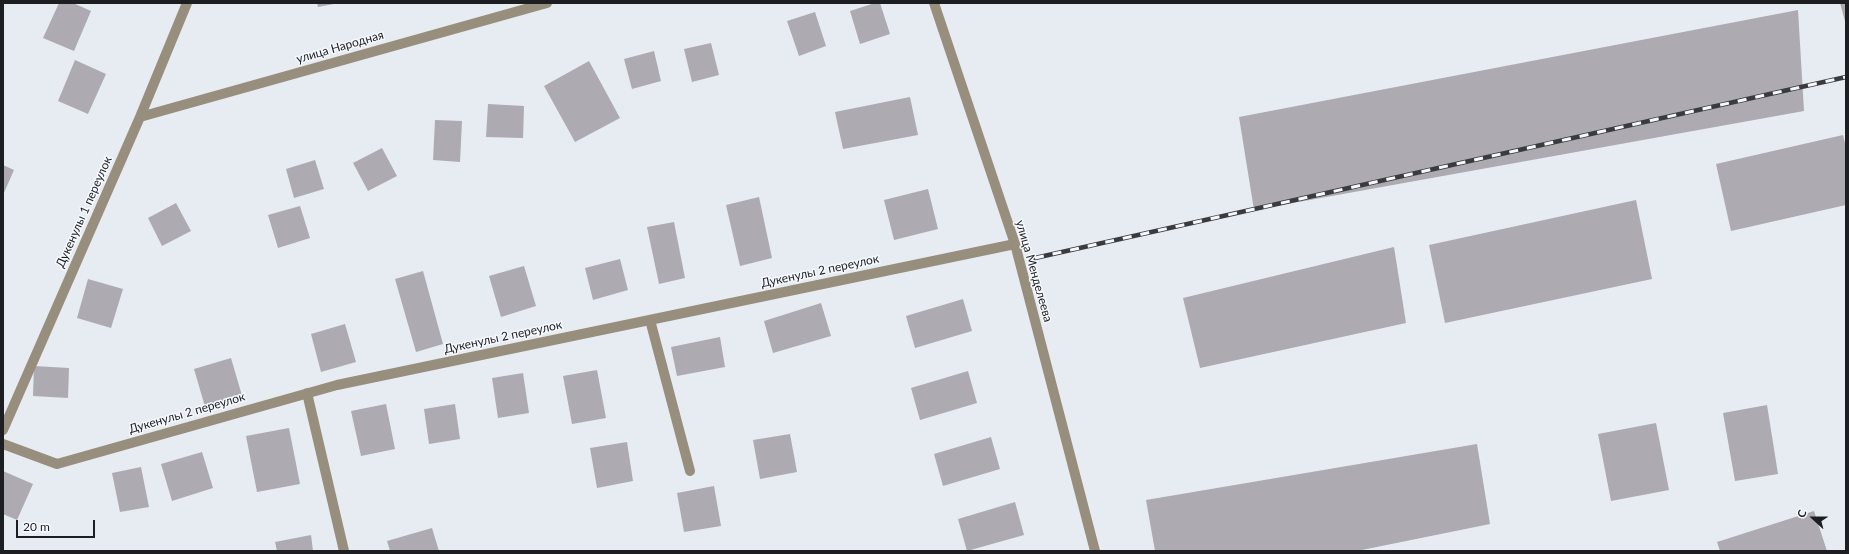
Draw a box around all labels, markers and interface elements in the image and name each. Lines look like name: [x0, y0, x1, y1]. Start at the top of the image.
street label: улица Народная: [295, 28, 385, 66]
street label: Дукенулы 1 переулок: [53, 154, 115, 270]
street label: улица Менделеева: [1013, 218, 1055, 324]
street label: Дукенулы 2 переулок: [760, 251, 880, 291]
street label: Дукенулы 2 переулок: [443, 317, 563, 357]
street label: Дукенулы 2 переулок: [127, 390, 247, 436]
north arrow: [1793, 498, 1833, 538]
text: С: [1794, 508, 1809, 519]
scale bar: [18, 512, 97, 538]
text: 20 m: [23, 519, 50, 534]

